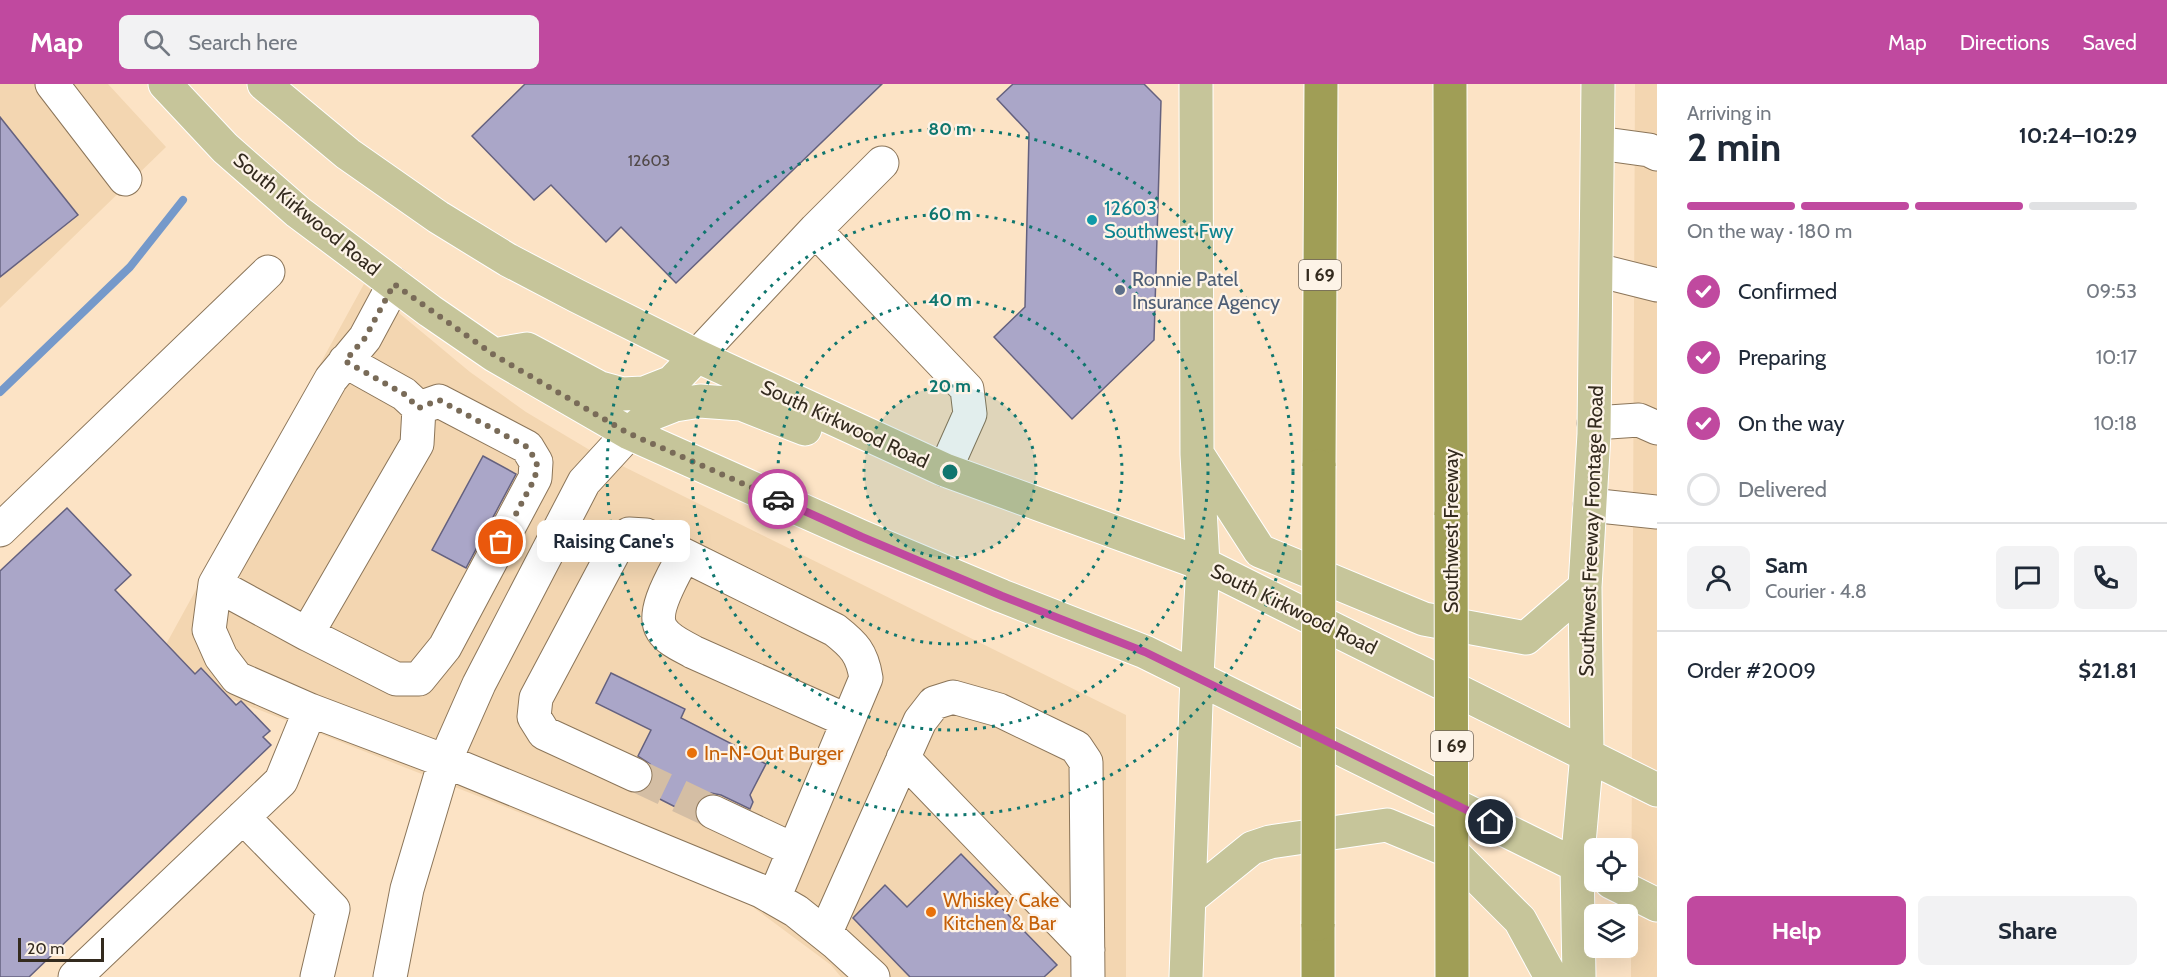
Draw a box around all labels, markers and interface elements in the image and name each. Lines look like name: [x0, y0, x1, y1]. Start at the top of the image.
search box: [119, 15, 539, 69]
text: Map: [30, 25, 83, 59]
icon: search: [140, 26, 173, 59]
text: Search here: [188, 29, 297, 56]
text: Map: [1888, 30, 1927, 55]
text: Directions: [1960, 30, 2049, 55]
text: Saved: [2082, 30, 2137, 55]
text: Arriving in: [1687, 101, 1771, 125]
text: 80 m: [928, 118, 972, 140]
text: 10:24–10:29: [2019, 122, 2137, 149]
text: 2 min: [1687, 123, 1781, 171]
street label: South Kirkwood Road: [229, 147, 385, 281]
house number: 12603: [628, 151, 670, 170]
place label: 12603 Southwest Fwy: [1104, 196, 1234, 243]
text: 60 m: [929, 203, 971, 225]
marker: 12603 Southwest Fwy: [1085, 213, 1099, 227]
text: On the way · 180 m: [1687, 219, 1852, 243]
road number: I 69: [1299, 260, 1341, 290]
place label: Ronnie Patel Insurance Agency: [1132, 267, 1280, 314]
icon: check: [1687, 275, 1720, 308]
text: Confirmed: [1738, 278, 1837, 305]
text: 09:53: [2086, 279, 2137, 303]
marker: Ronnie Patel Insurance Agency: [1113, 283, 1127, 297]
text: 40 m: [928, 289, 972, 311]
icon: check: [1687, 341, 1720, 374]
text: Preparing: [1738, 344, 1826, 371]
text: 10:17: [2096, 345, 2137, 369]
street label: South Kirkwood Road: [757, 375, 933, 473]
text: 20 m: [929, 375, 971, 397]
street label: Southwest Freeway Frontage Road: [1574, 385, 1608, 677]
icon: check: [1687, 407, 1720, 440]
text: On the way: [1738, 410, 1845, 437]
text: 10:18: [2094, 411, 2137, 435]
street label: Southwest Freeway: [1439, 449, 1463, 613]
centre of rings: [940, 462, 960, 482]
courier: [748, 469, 808, 529]
text: Delivered: [1738, 476, 1827, 503]
icon: car: [762, 483, 795, 516]
pin: [475, 516, 526, 567]
callout: Raising Cane's: [537, 521, 690, 563]
icon: bag: [484, 525, 517, 558]
text: Raising Cane's: [553, 529, 674, 553]
button: person: [1687, 546, 1750, 609]
button: chat: [1996, 546, 2059, 609]
button: phone: [2074, 546, 2137, 609]
text: Sam: [1765, 552, 1808, 579]
street label: South Kirkwood Road: [1207, 558, 1381, 660]
text: Courier · 4.8: [1765, 579, 1867, 603]
text: Order #2009: [1687, 657, 1816, 684]
text: $21.81: [2078, 657, 2137, 684]
road number: I 69: [1431, 731, 1473, 761]
place label: In-N-Out Burger: [704, 741, 844, 765]
marker: In-N-Out Burger: [685, 746, 699, 760]
pin: [1465, 796, 1516, 847]
icon: home: [1474, 805, 1507, 838]
map controls: [1584, 838, 1638, 958]
button: locate: [1584, 838, 1638, 892]
place label: Whiskey Cake Kitchen & Bar: [943, 888, 1059, 935]
button: Help: [1687, 896, 1906, 965]
button: Share: [1918, 896, 2137, 965]
button: layers: [1584, 904, 1638, 958]
marker: Whiskey Cake Kitchen & Bar: [924, 905, 938, 919]
scale bar: [18, 935, 104, 962]
text: 20 m: [27, 939, 64, 958]

